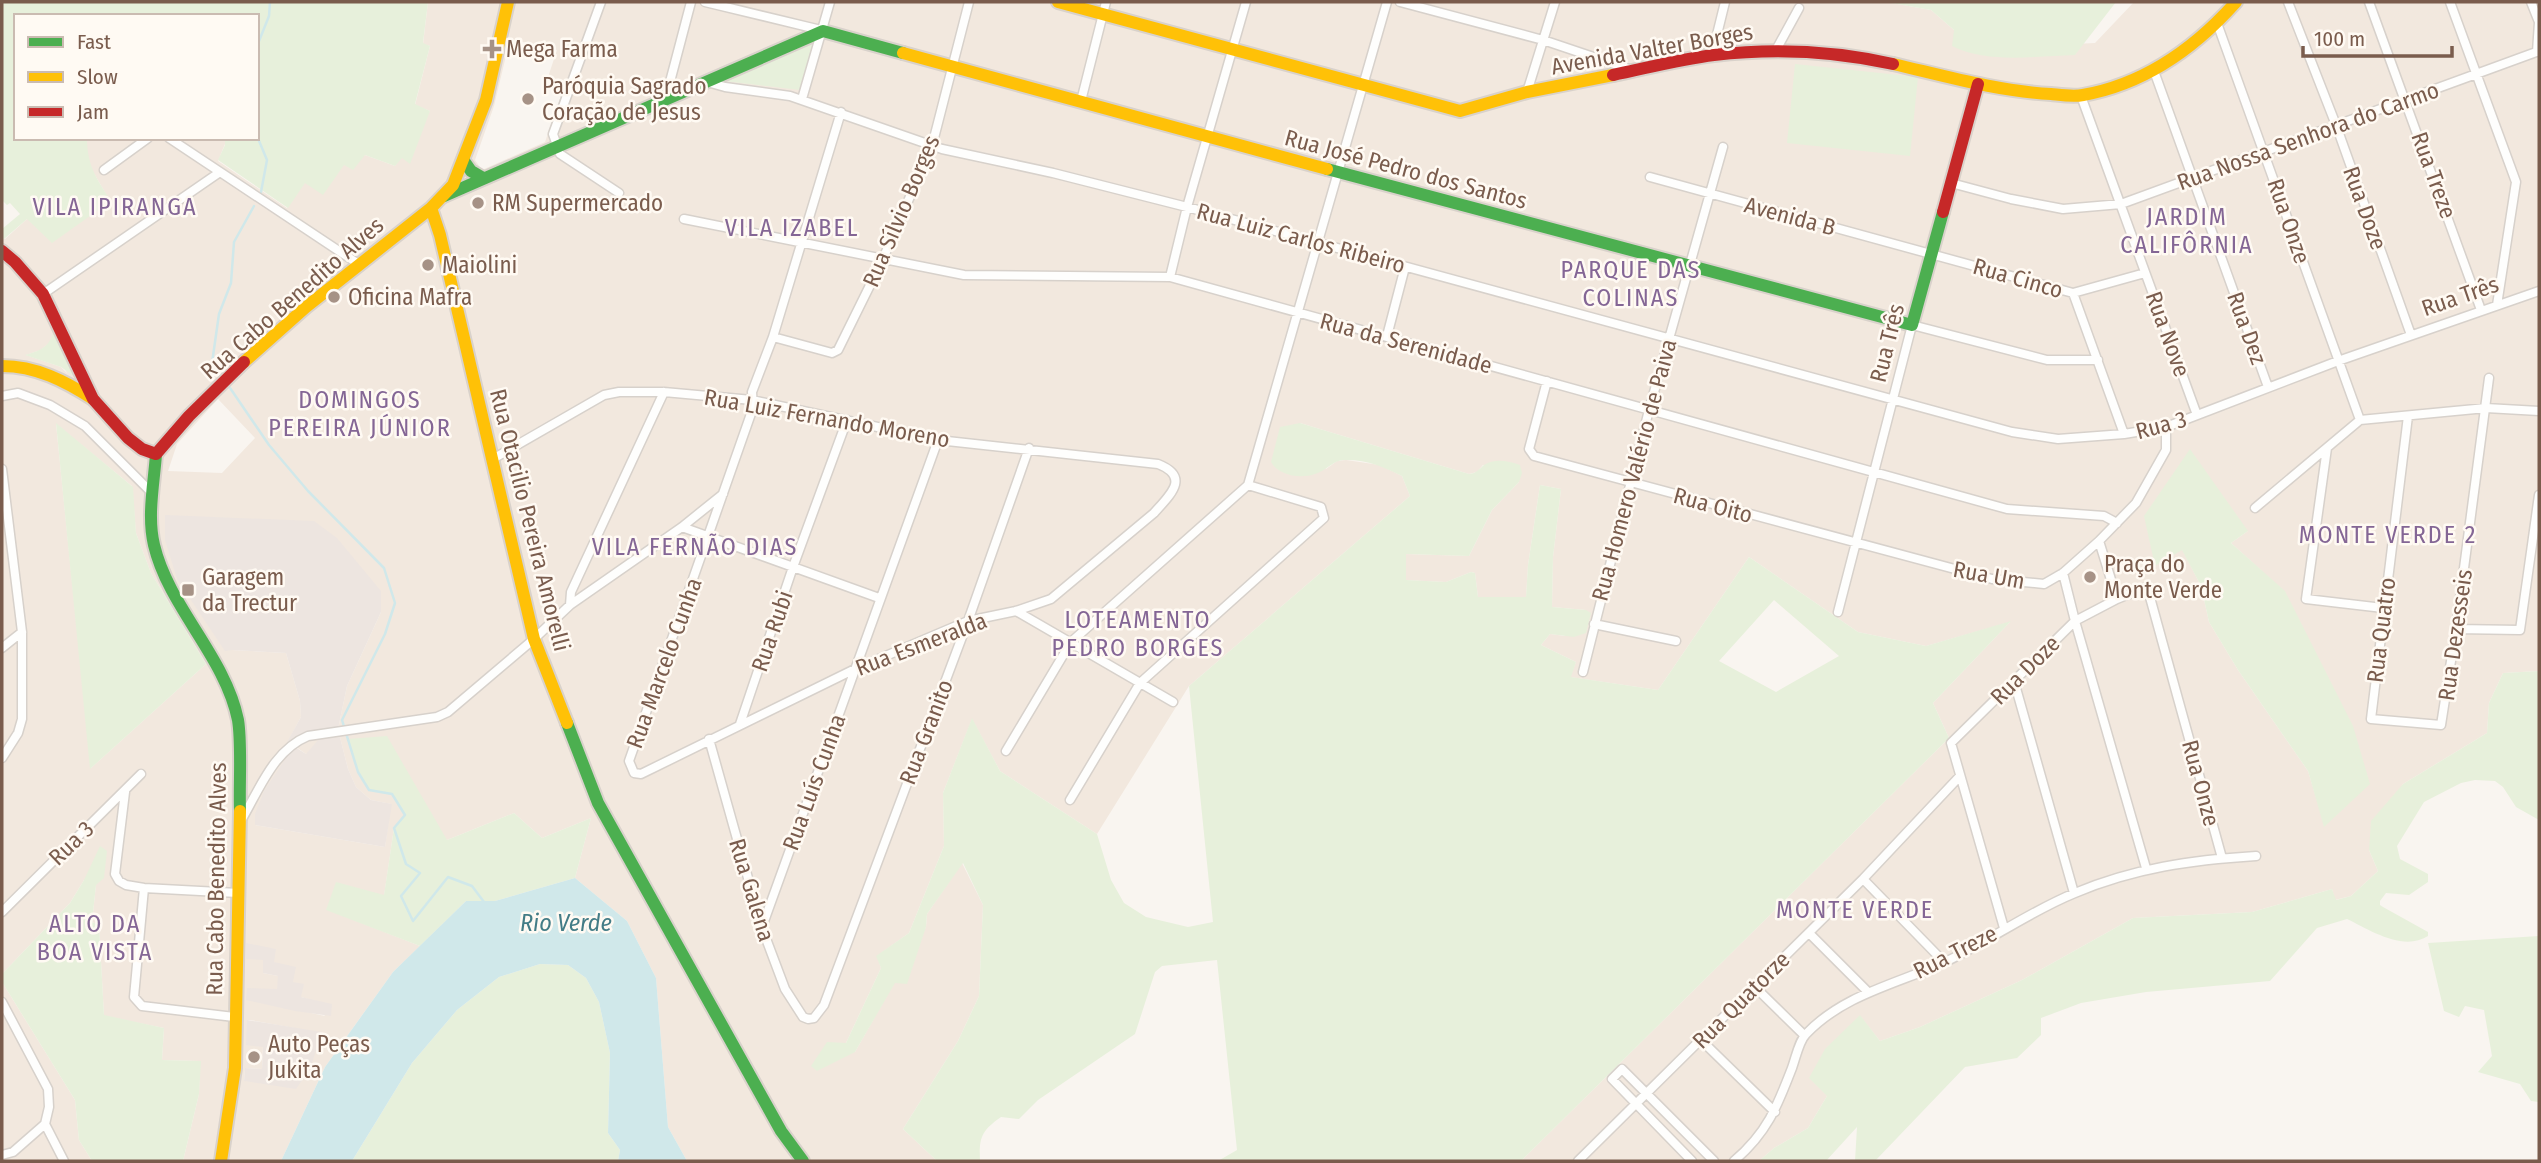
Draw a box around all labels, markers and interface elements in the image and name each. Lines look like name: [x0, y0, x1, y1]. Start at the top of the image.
legend: [14, 14, 259, 140]
scale bar: [2303, 14, 2452, 58]
street label: Avenida Valter Borges: [1549, 17, 1755, 81]
text: 100 m: [2314, 26, 2365, 52]
text: Fast: [77, 29, 111, 55]
place label: Mega Farma: [506, 35, 618, 63]
marker: Mega Farma: [484, 41, 500, 57]
text: Slow: [77, 64, 118, 90]
place label: Paróquia Sagrado Coração de Jesus: [542, 72, 707, 126]
street label: Rua Nossa Senhora do Carmo: [2173, 76, 2443, 196]
marker: Paróquia Sagrado Coração de Jesus: [520, 91, 536, 107]
text: Jam: [77, 99, 109, 125]
street label: Rua José Pedro dos Santos: [1282, 123, 1530, 215]
street label: Rua Treze: [2405, 128, 2463, 222]
street label: Rua Sílvio Borges: [856, 131, 946, 291]
street label: Rua Doze: [2337, 162, 2393, 254]
street label: Rua Onze: [2261, 175, 2317, 267]
place label: RM Supermercado: [492, 189, 663, 217]
street label: Avenida B: [1741, 190, 1839, 242]
district label: VILA IPIRANGA: [32, 193, 198, 221]
marker: RM Supermercado: [470, 195, 486, 211]
street label: Rua Luiz Carlos Ribeiro: [1194, 197, 1408, 279]
district label: JARDIM CALIFÔRNIA: [2120, 203, 2254, 259]
street label: Rua Cabo Benedito Alves: [195, 211, 389, 385]
district label: VILA IZABEL: [725, 214, 859, 242]
place label: Maiolini: [442, 251, 517, 279]
street label: Rua Cinco: [1970, 252, 2066, 304]
district label: PARQUE DAS COLINAS: [1561, 256, 1701, 312]
marker: Maiolini: [420, 257, 436, 273]
street label: Rua Três: [2418, 270, 2502, 322]
place label: Oficina Mafra: [348, 283, 472, 311]
street label: Rua Nove: [2140, 288, 2196, 380]
street label: Rua Dez: [2221, 288, 2273, 368]
marker: Oficina Mafra: [326, 289, 342, 305]
street label: Rua Três: [1864, 301, 1910, 385]
street label: Rua da Serenidade: [1317, 307, 1495, 379]
street label: Rua Homero Valério de Paiva: [1586, 336, 1682, 604]
street label: Rua Luiz Fernando Moreno: [702, 383, 952, 453]
district label: DOMINGOS PEREIRA JÚNIOR: [268, 386, 452, 442]
street label: Rua Otacilio Pereira Amorelli: [484, 386, 576, 654]
street label: Rua 3: [2132, 405, 2190, 445]
street label: Rua Oito: [1670, 481, 1756, 529]
district label: MONTE VERDE 2: [2299, 521, 2477, 549]
district label: VILA FERNÃO DIAS: [592, 533, 798, 561]
place label: Praça do Monte Verde: [2104, 550, 2222, 604]
street label: Rua Um: [1951, 555, 2027, 595]
place label: Garagem da Trectur: [202, 563, 297, 617]
street label: Rua Dezesseis: [2432, 567, 2478, 703]
marker: Praça do Monte Verde: [2082, 569, 2098, 585]
street label: Rua Marcelo Cunha: [620, 574, 708, 752]
street label: Rua Quatro: [2361, 576, 2401, 684]
marker: Garagem da Trectur: [180, 582, 196, 598]
street label: Rua Rubi: [745, 587, 799, 675]
street label: Rua Esmeralda: [851, 606, 991, 682]
district label: LOTEAMENTO PEDRO BORGES: [1051, 606, 1225, 662]
street label: Rua Doze: [1984, 629, 2066, 711]
street label: Rua Granito: [893, 676, 959, 788]
street label: Rua Luís Cunha: [776, 710, 852, 854]
street label: Rua Onze: [2176, 737, 2226, 829]
street label: Rua Cabo Benedito Alves: [200, 762, 232, 996]
street label: Rua 3: [43, 815, 99, 871]
street label: Rua Galena: [723, 835, 781, 945]
district label: MONTE VERDE: [1776, 896, 1934, 924]
water label: Rio Verde: [520, 909, 612, 937]
district label: ALTO DA BOA VISTA: [37, 910, 153, 966]
street label: Rua Treze: [1909, 919, 2001, 985]
street label: Rua Quatorze: [1686, 945, 1796, 1055]
place label: Auto Peças Jukita: [268, 1030, 370, 1084]
marker: Auto Peças Jukita: [246, 1049, 262, 1065]

